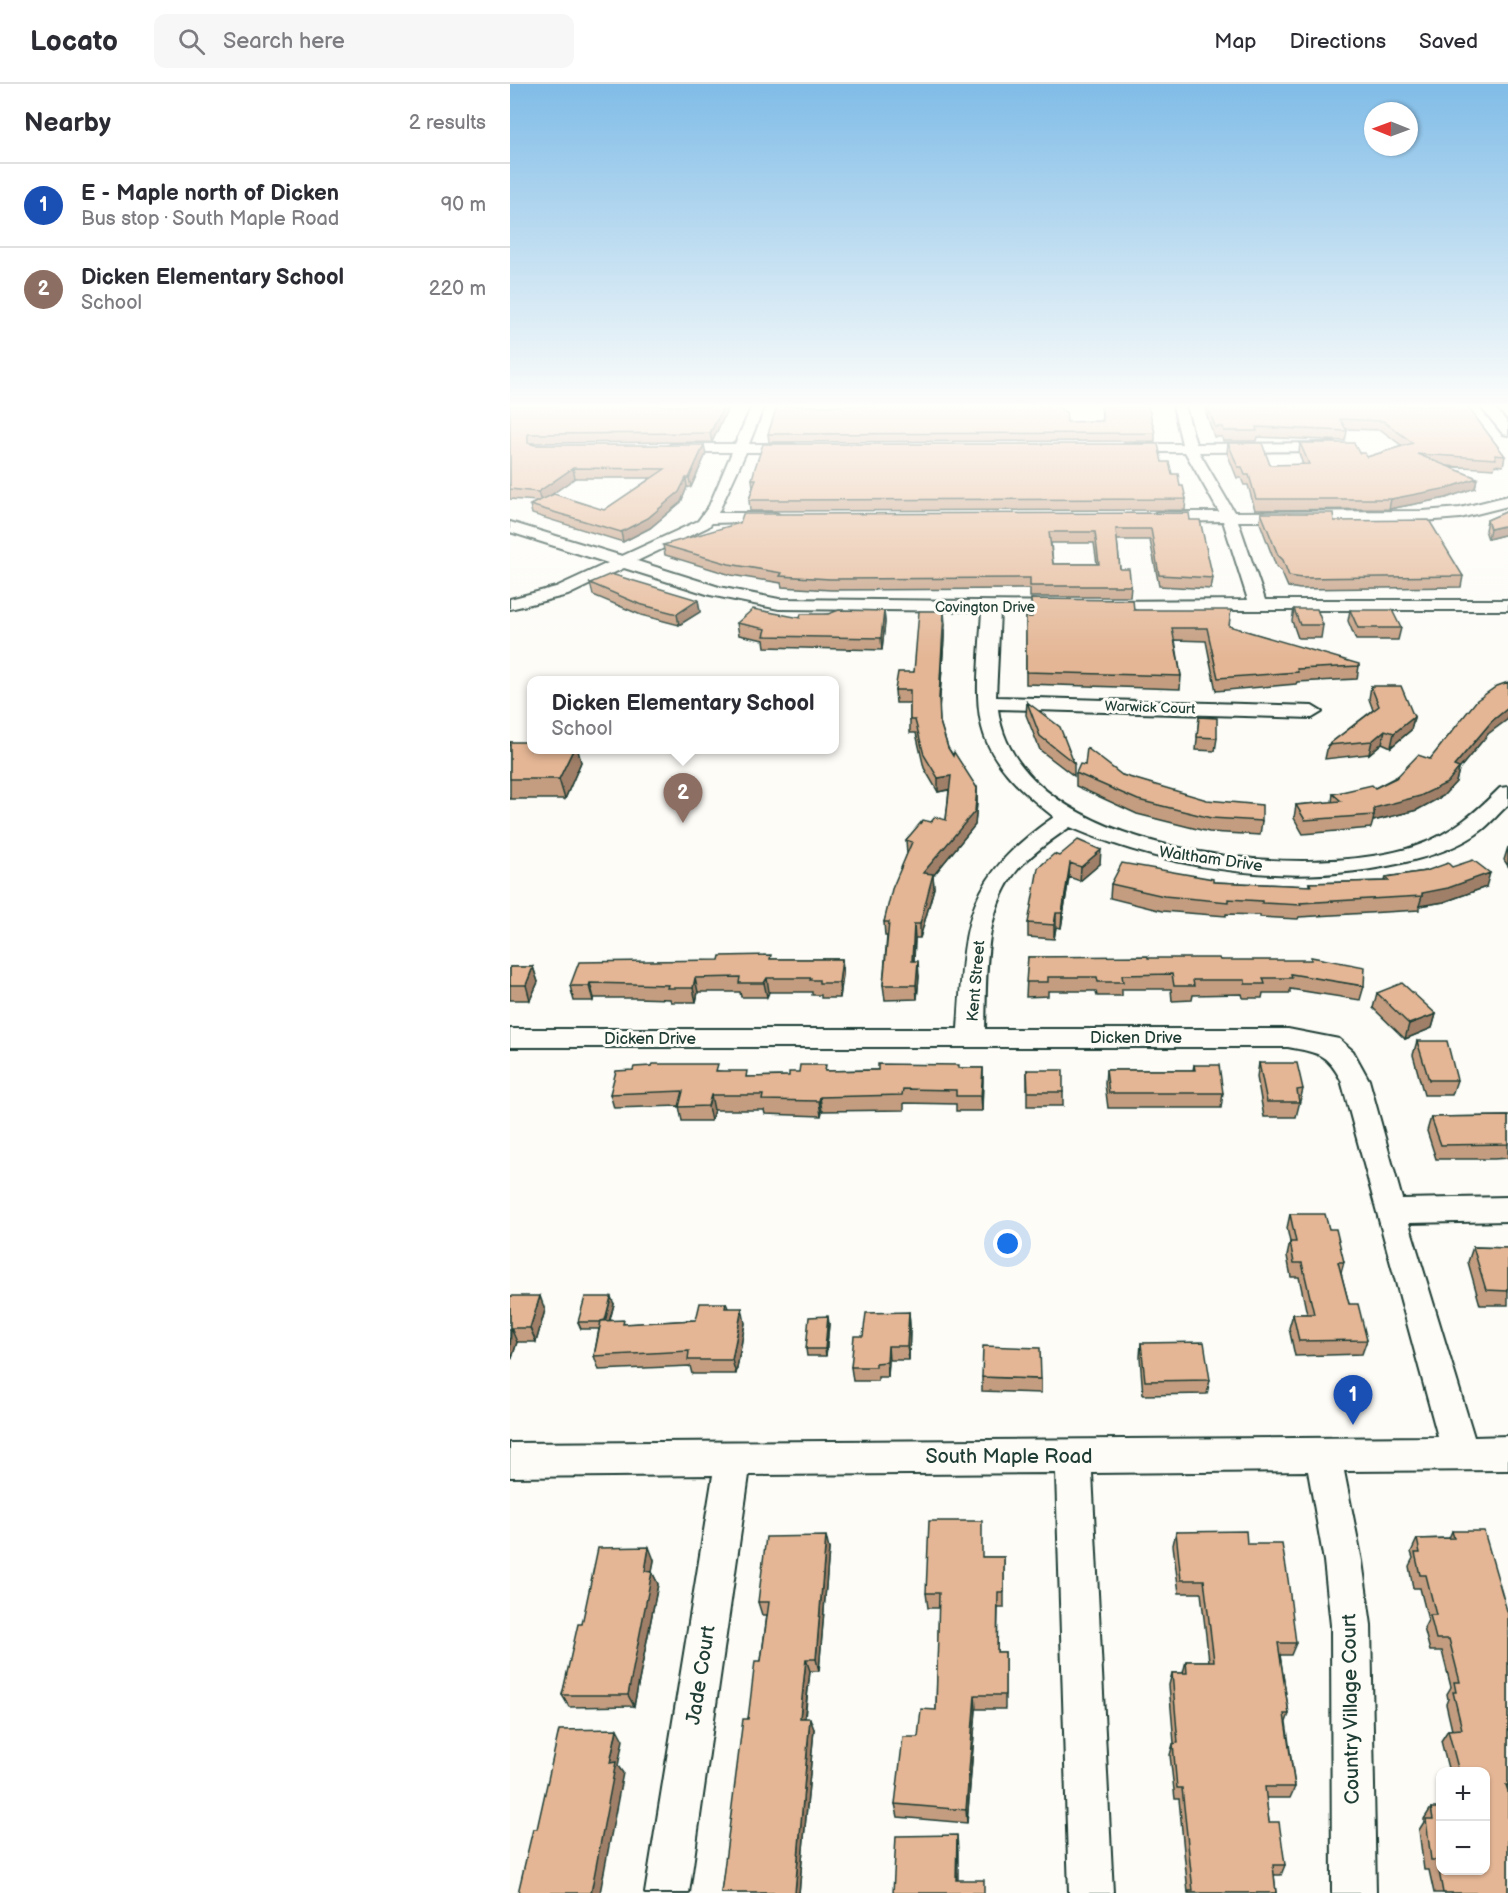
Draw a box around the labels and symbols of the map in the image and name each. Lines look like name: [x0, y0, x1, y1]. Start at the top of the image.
north arrow: [1364, 102, 1418, 156]
street label: Covington Drive: [935, 599, 1035, 616]
street label: Warwick Court: [1104, 697, 1196, 718]
pin: 2: [664, 774, 702, 823]
street label: Waltham Drive: [1158, 843, 1264, 876]
street label: Kent Street: [963, 940, 990, 1023]
street label: Dicken Drive: [1090, 1029, 1182, 1048]
street label: Dicken Drive: [604, 1030, 696, 1049]
your location: [993, 1229, 1022, 1258]
pin: 1: [1334, 1376, 1372, 1425]
street label: South Maple Road: [925, 1445, 1093, 1469]
street label: Country Village Court: [1337, 1613, 1365, 1805]
street label: Jade Court: [681, 1624, 721, 1727]

